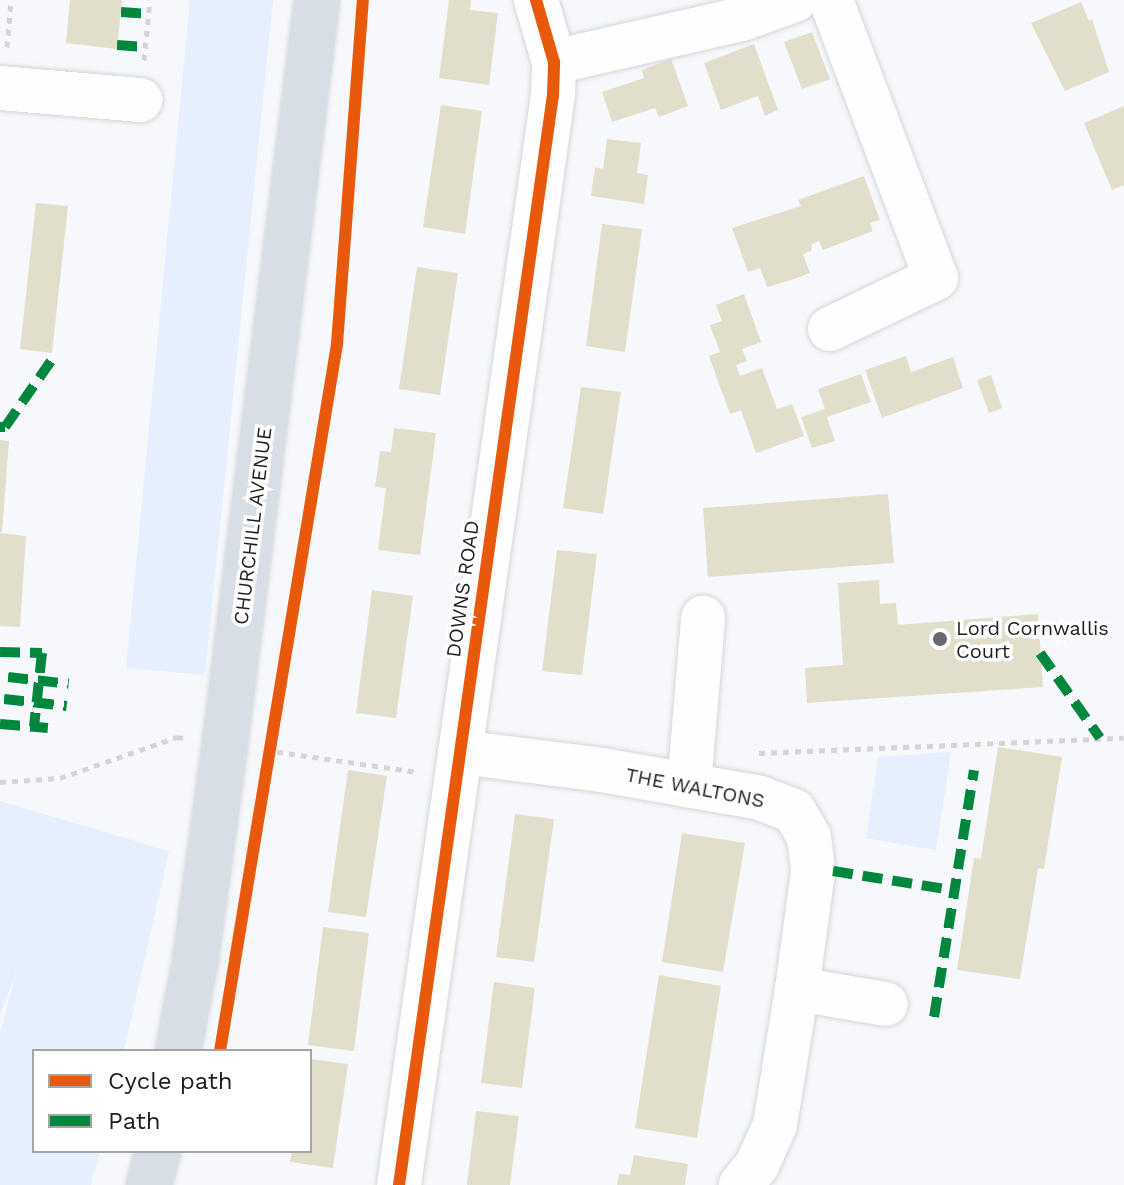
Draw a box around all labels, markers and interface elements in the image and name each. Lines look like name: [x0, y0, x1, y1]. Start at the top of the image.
street label: CHURCHILL AVENUE: [229, 425, 277, 627]
street label: DOWNS ROAD: [442, 519, 484, 659]
place label: Lord Cornwallis Court: [956, 616, 1109, 663]
marker: Lord Cornwallis Court: [931, 630, 949, 648]
street label: THE WALTONS: [623, 763, 767, 813]
legend: [32, 1049, 312, 1153]
text: Cycle path: [108, 1067, 233, 1095]
text: Path: [108, 1107, 161, 1135]

